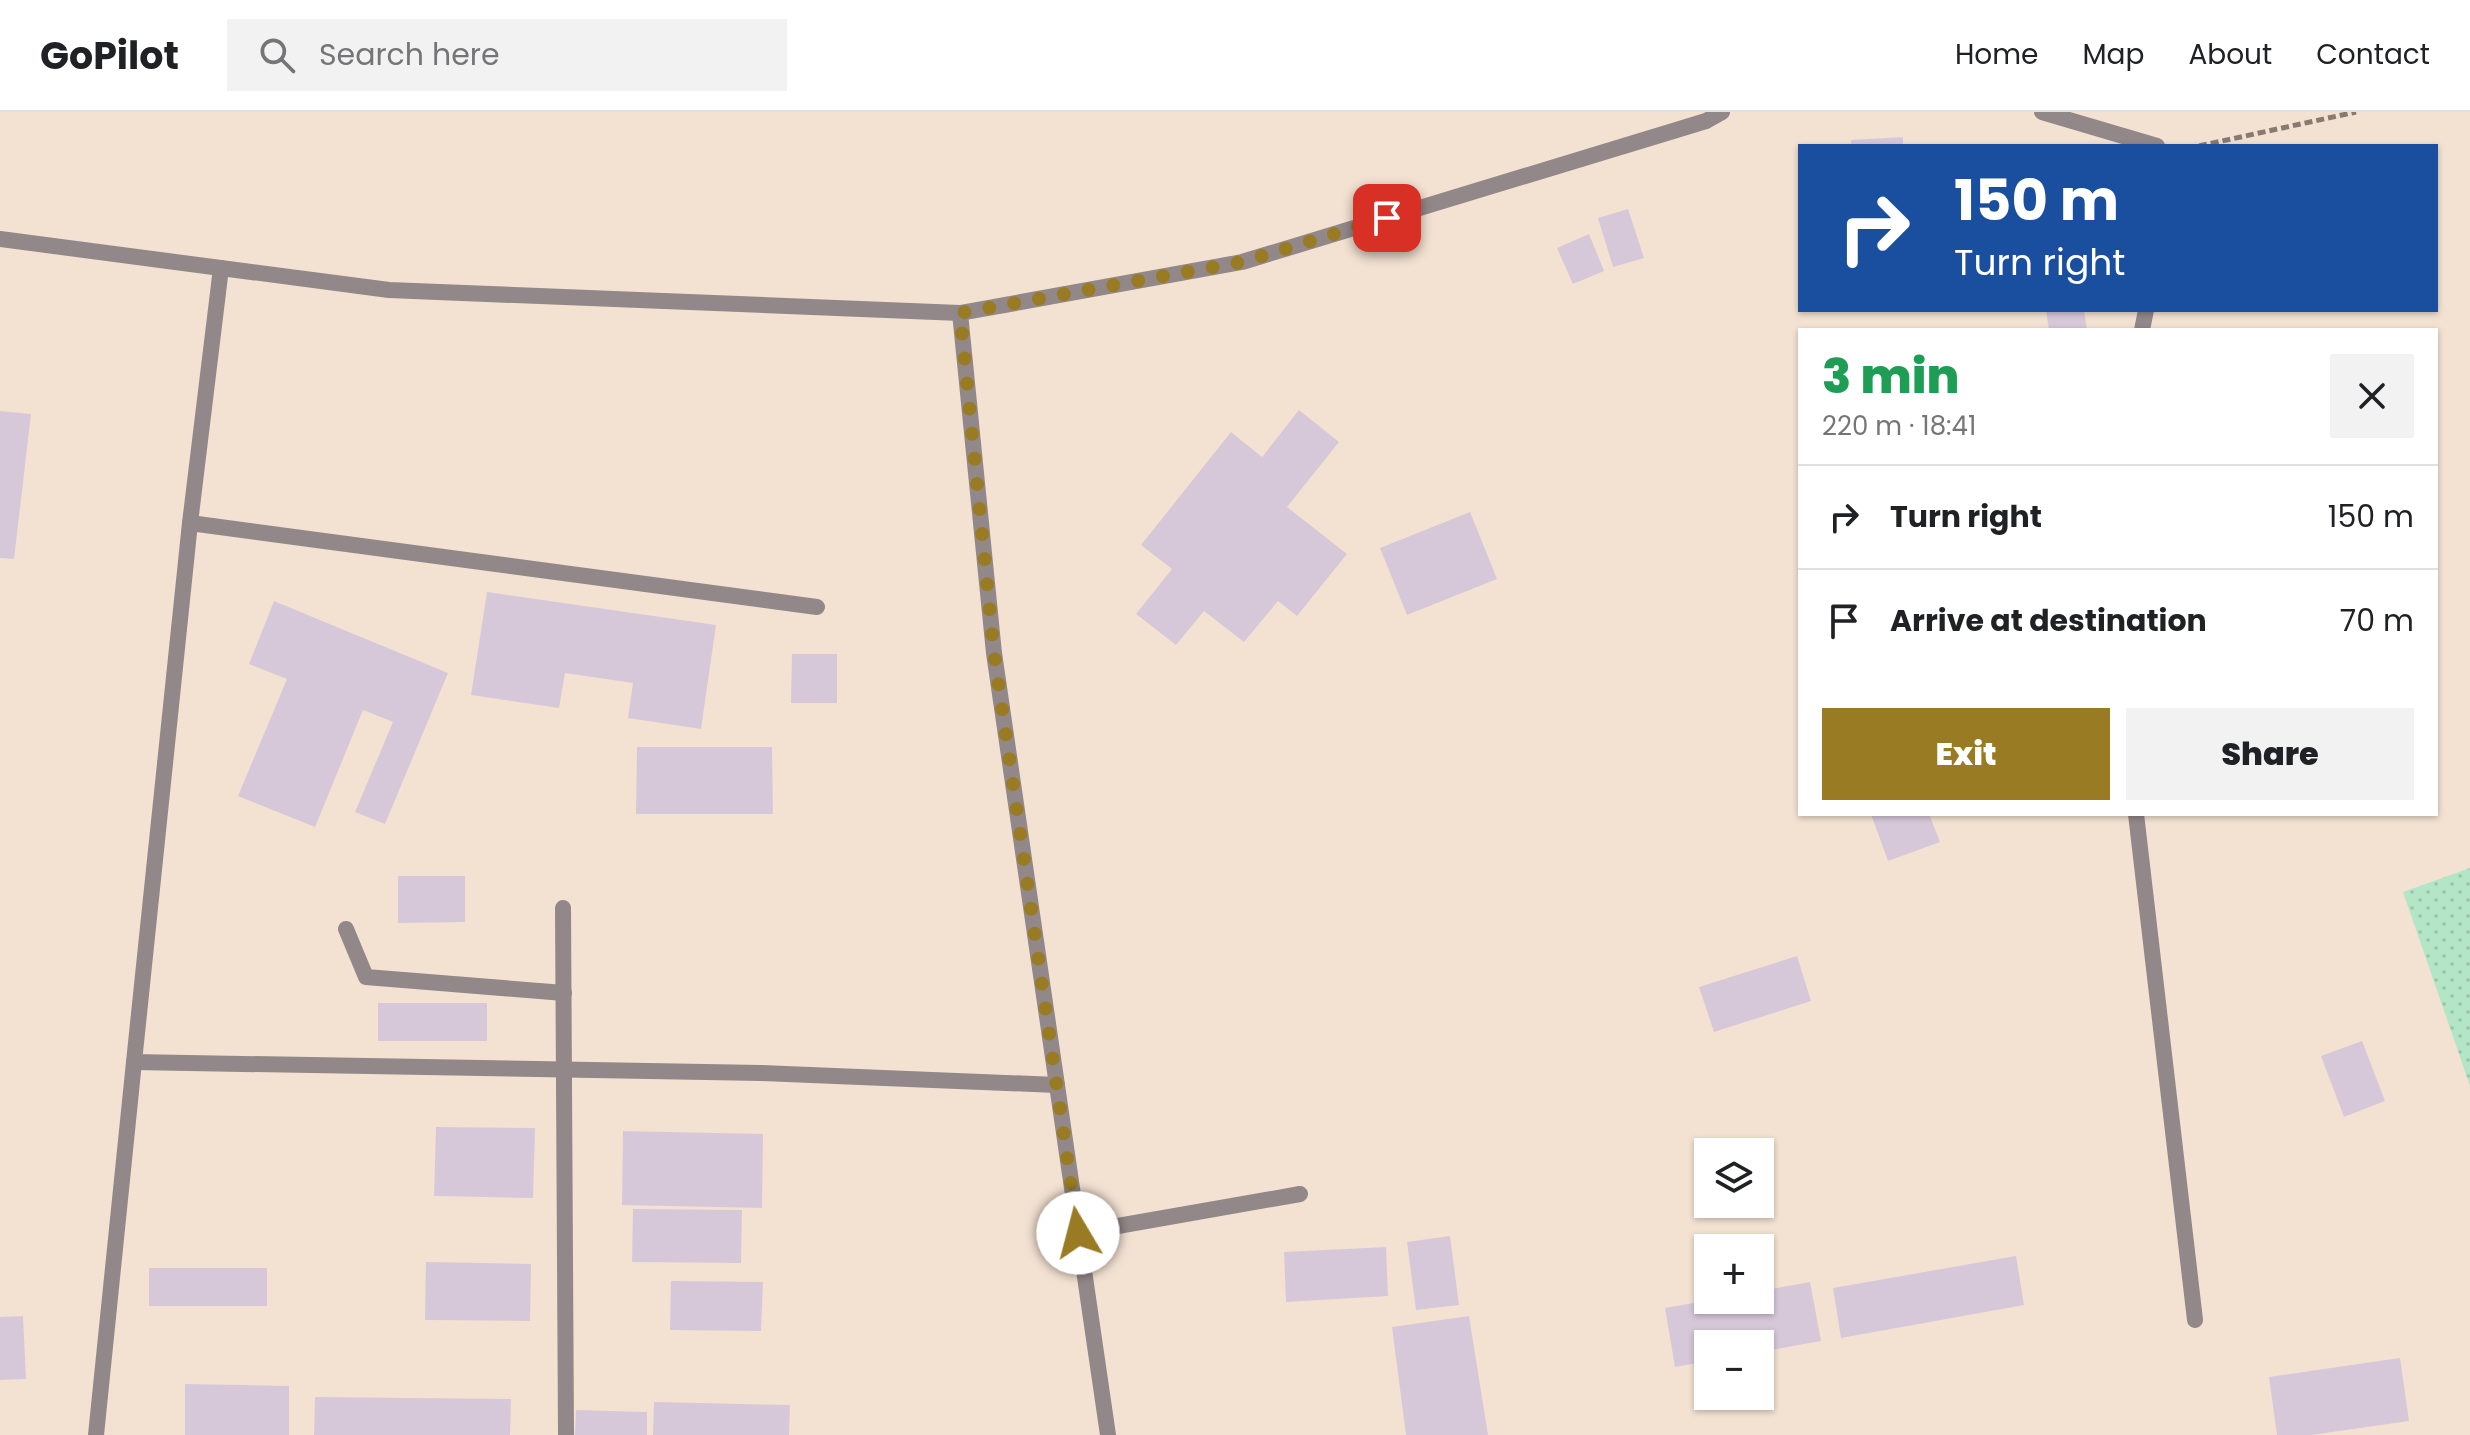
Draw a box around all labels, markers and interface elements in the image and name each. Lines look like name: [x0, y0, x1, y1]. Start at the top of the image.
search box: [227, 19, 787, 91]
text: GoPilot: [40, 29, 179, 82]
icon: search: [255, 33, 299, 77]
text: Search here: [319, 33, 500, 76]
text: Home: [1955, 35, 2038, 74]
text: Map: [2082, 35, 2144, 74]
text: About: [2188, 35, 2272, 74]
text: Contact: [2316, 35, 2430, 74]
text: 150 m: [1954, 161, 2119, 240]
icon: right: [1822, 176, 1926, 280]
pin: [1353, 184, 1421, 252]
icon: arrive: [1365, 196, 1409, 240]
text: Turn right: [1954, 237, 2125, 288]
text: 3 min: [1822, 343, 1959, 410]
button: close: [2330, 354, 2414, 438]
text: 220 m · 18:41: [1822, 408, 1976, 444]
icon: right: [1822, 495, 1866, 539]
text: Turn right: [1890, 495, 2042, 538]
text: 150 m: [2328, 495, 2414, 538]
icon: arrive: [1822, 599, 1866, 643]
text: Arrive at destination: [1890, 599, 2207, 642]
text: 70 m: [2340, 599, 2414, 642]
button: Exit: [1822, 708, 2110, 800]
button: Share: [2126, 708, 2414, 800]
map controls: [1694, 1138, 1774, 1410]
button: layers: [1694, 1138, 1774, 1218]
position arrow: [1036, 1191, 1120, 1275]
button: +: [1694, 1234, 1774, 1314]
button: −: [1694, 1330, 1774, 1410]

